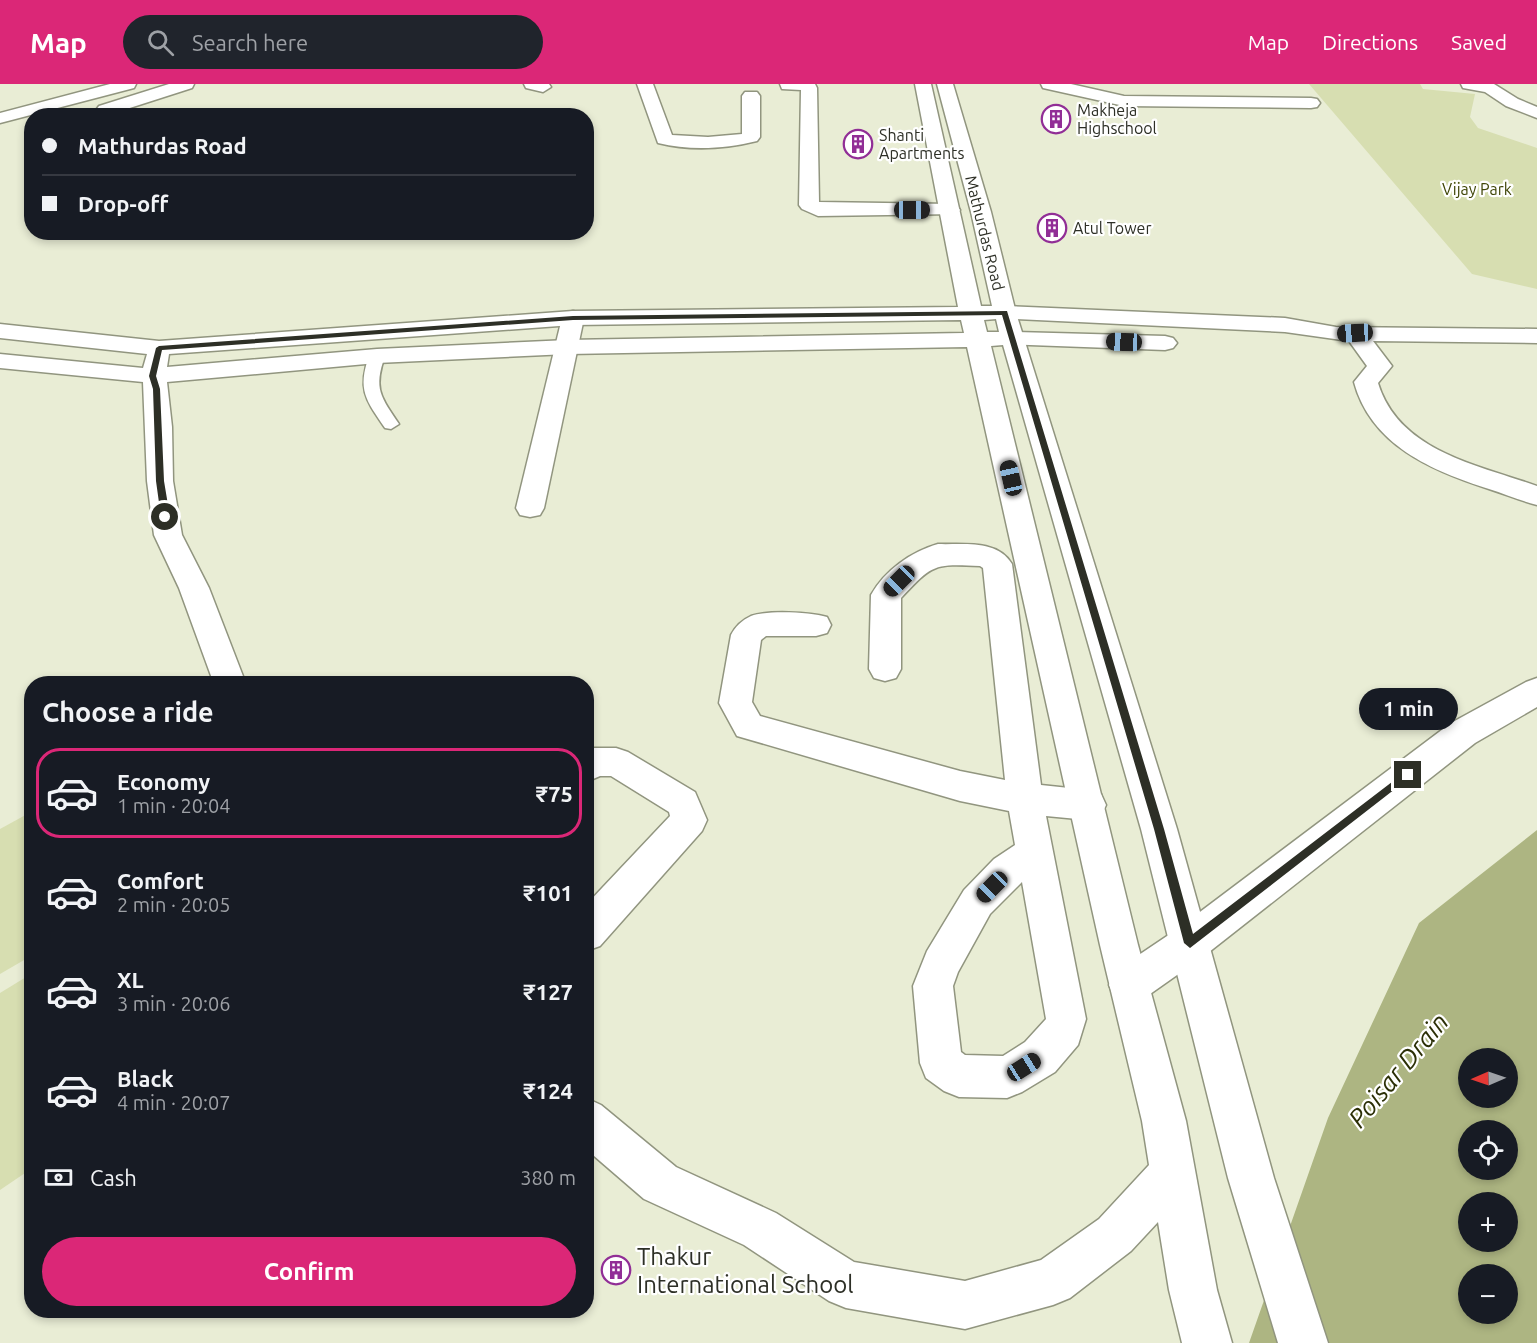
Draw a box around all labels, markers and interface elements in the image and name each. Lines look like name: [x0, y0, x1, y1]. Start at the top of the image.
search box: [123, 15, 543, 69]
icon: search: [144, 26, 177, 59]
text: Map: [30, 27, 87, 58]
text: Search here: [192, 30, 308, 55]
text: Map: [1248, 30, 1289, 54]
text: Directions: [1322, 30, 1418, 54]
text: Saved: [1451, 30, 1507, 54]
place label: Makheja Highschool: [1077, 101, 1157, 137]
building icon: Makheja Highschool: [1040, 103, 1072, 135]
place label: Shanti Apartments: [879, 126, 964, 162]
building icon: Shanti Apartments: [842, 128, 874, 160]
text: Mathurdas Road: [78, 133, 247, 158]
street label: Mathurdas Road: [962, 174, 1008, 292]
park label: Vijay Park: [1442, 180, 1512, 198]
text: Drop-off: [78, 191, 168, 216]
car: [894, 201, 930, 219]
building icon: Atul Tower: [1036, 212, 1068, 244]
place label: Atul Tower: [1073, 219, 1151, 237]
car: [1337, 323, 1373, 343]
car: [1106, 332, 1142, 352]
car: [998, 458, 1024, 498]
route start: [151, 503, 178, 530]
car: [880, 562, 918, 600]
callout: 1 min: [1358, 688, 1458, 730]
text: Choose a ride: [42, 697, 214, 727]
text: 1 min: [1383, 697, 1434, 720]
route end: [1394, 761, 1421, 788]
icon: car: [45, 766, 99, 820]
text: Economy: [117, 769, 210, 794]
text: ₹75: [536, 781, 573, 806]
text: 1 min · 20:04: [117, 794, 231, 817]
icon: car: [45, 865, 99, 919]
text: Comfort: [117, 868, 204, 893]
car: [973, 868, 1011, 906]
text: ₹101: [523, 880, 573, 905]
text: 2 min · 20:05: [117, 893, 231, 916]
icon: car: [45, 964, 99, 1018]
text: XL: [117, 967, 144, 992]
text: ₹127: [523, 979, 573, 1004]
text: 3 min · 20:06: [117, 992, 231, 1015]
water label: Poisar Drain: [1342, 1007, 1454, 1133]
north arrow: [1458, 1048, 1518, 1108]
map controls: [1458, 1048, 1518, 1324]
car: [1004, 1050, 1044, 1084]
icon: car: [45, 1063, 99, 1117]
text: Black: [117, 1066, 174, 1091]
text: ₹124: [523, 1078, 573, 1103]
text: 4 min · 20:07: [117, 1091, 231, 1114]
button: locate: [1458, 1120, 1518, 1180]
icon: cash: [42, 1161, 75, 1194]
text: Cash: [90, 1165, 137, 1190]
text: 380 m: [520, 1166, 576, 1189]
button: +: [1458, 1192, 1518, 1252]
button: Confirm: [42, 1237, 576, 1306]
place label: Thakur International School: [637, 1243, 854, 1298]
building icon: Thakur International School: [600, 1254, 632, 1286]
button: −: [1458, 1264, 1518, 1324]

